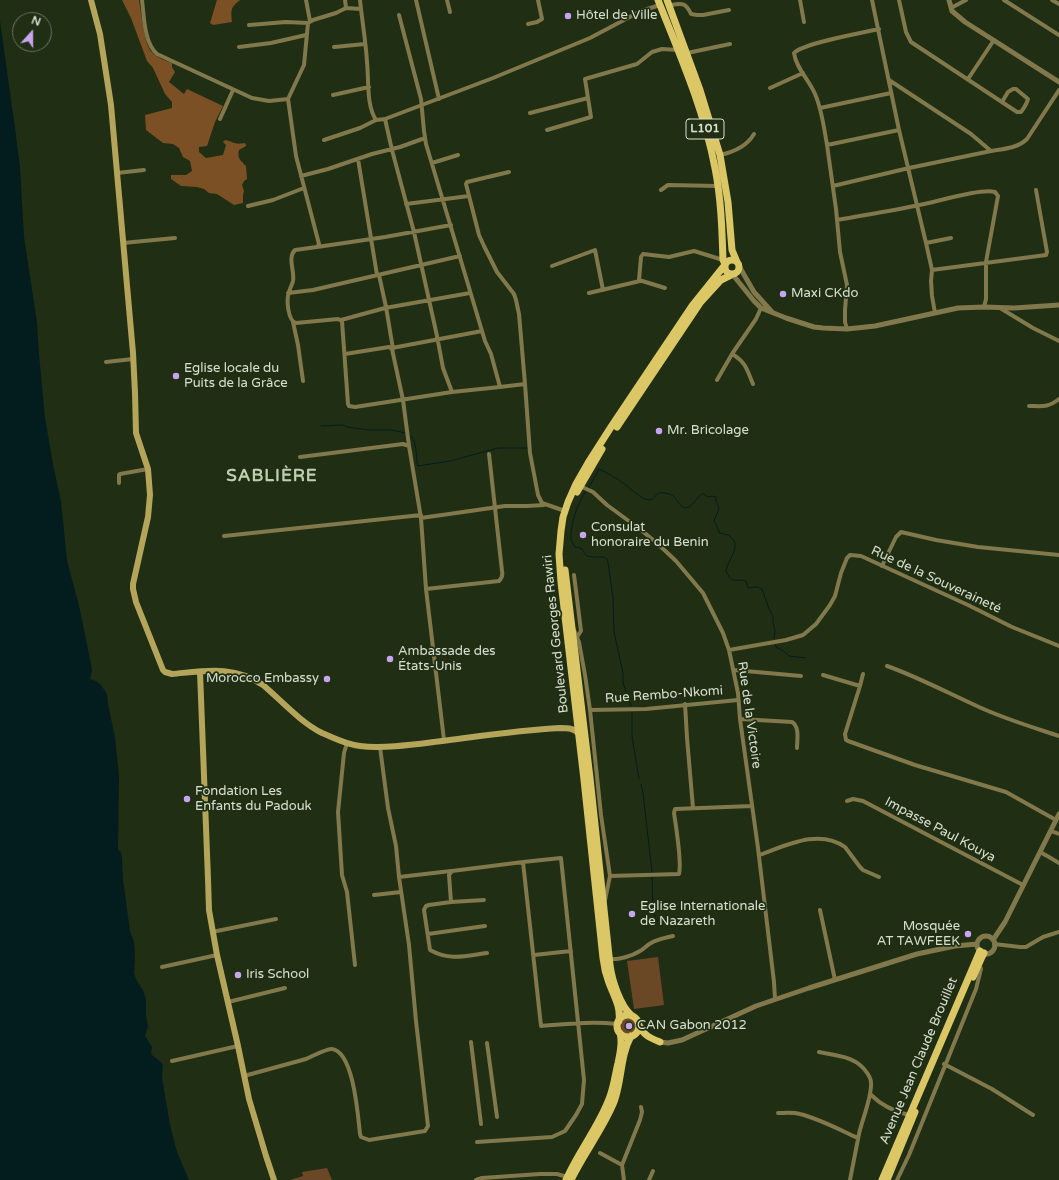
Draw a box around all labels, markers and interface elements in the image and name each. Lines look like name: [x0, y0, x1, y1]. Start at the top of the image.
place label: Hôtel de Ville: [576, 8, 657, 24]
marker: Hôtel de Ville: [563, 11, 573, 21]
north arrow: [12, 12, 52, 52]
text: N: [30, 14, 43, 29]
road number: L101: [686, 119, 724, 139]
place label: Maxi CKdo: [791, 286, 858, 302]
marker: Maxi CKdo: [778, 289, 788, 299]
place label: Eglise locale du Puits de la Grâce: [184, 361, 288, 392]
marker: Eglise locale du Puits de la Grâce: [171, 371, 181, 381]
place label: Mr. Bricolage: [667, 423, 749, 439]
marker: Mr. Bricolage: [654, 426, 664, 436]
district label: SABLIÈRE: [226, 467, 318, 487]
place label: Consulat honoraire du Benin: [591, 520, 709, 551]
marker: Consulat honoraire du Benin: [578, 530, 588, 540]
street label: Rue de la Souveraineté: [868, 543, 1004, 617]
street label: Boulevard Georges Rawiri: [540, 554, 572, 714]
place label: Ambassade des États-Unis: [398, 644, 496, 675]
marker: Ambassade des États-Unis: [385, 654, 395, 664]
street label: Rue de la Victoire: [734, 660, 764, 770]
place label: Morocco Embassy: [206, 671, 319, 687]
marker: Morocco Embassy: [322, 674, 332, 684]
street label: Rue Rembo-Nkomi: [604, 683, 724, 707]
place label: Fondation Les Enfants du Padouk: [195, 784, 312, 815]
marker: Fondation Les Enfants du Padouk: [182, 794, 192, 804]
street label: Impasse Paul Kouya: [882, 794, 998, 866]
place label: Eglise Internationale de Nazareth: [640, 899, 765, 930]
marker: Eglise Internationale de Nazareth: [627, 909, 637, 919]
place label: Mosquée AT TAWFEEK: [877, 919, 960, 950]
marker: Mosquée AT TAWFEEK: [963, 929, 973, 939]
place label: Iris School: [246, 967, 309, 983]
marker: Iris School: [233, 970, 243, 980]
street label: Avenue Jean Claude Brouillet: [877, 975, 961, 1147]
place label: CAN Gabon 2012: [637, 1018, 747, 1034]
marker: CAN Gabon 2012: [624, 1021, 634, 1031]

